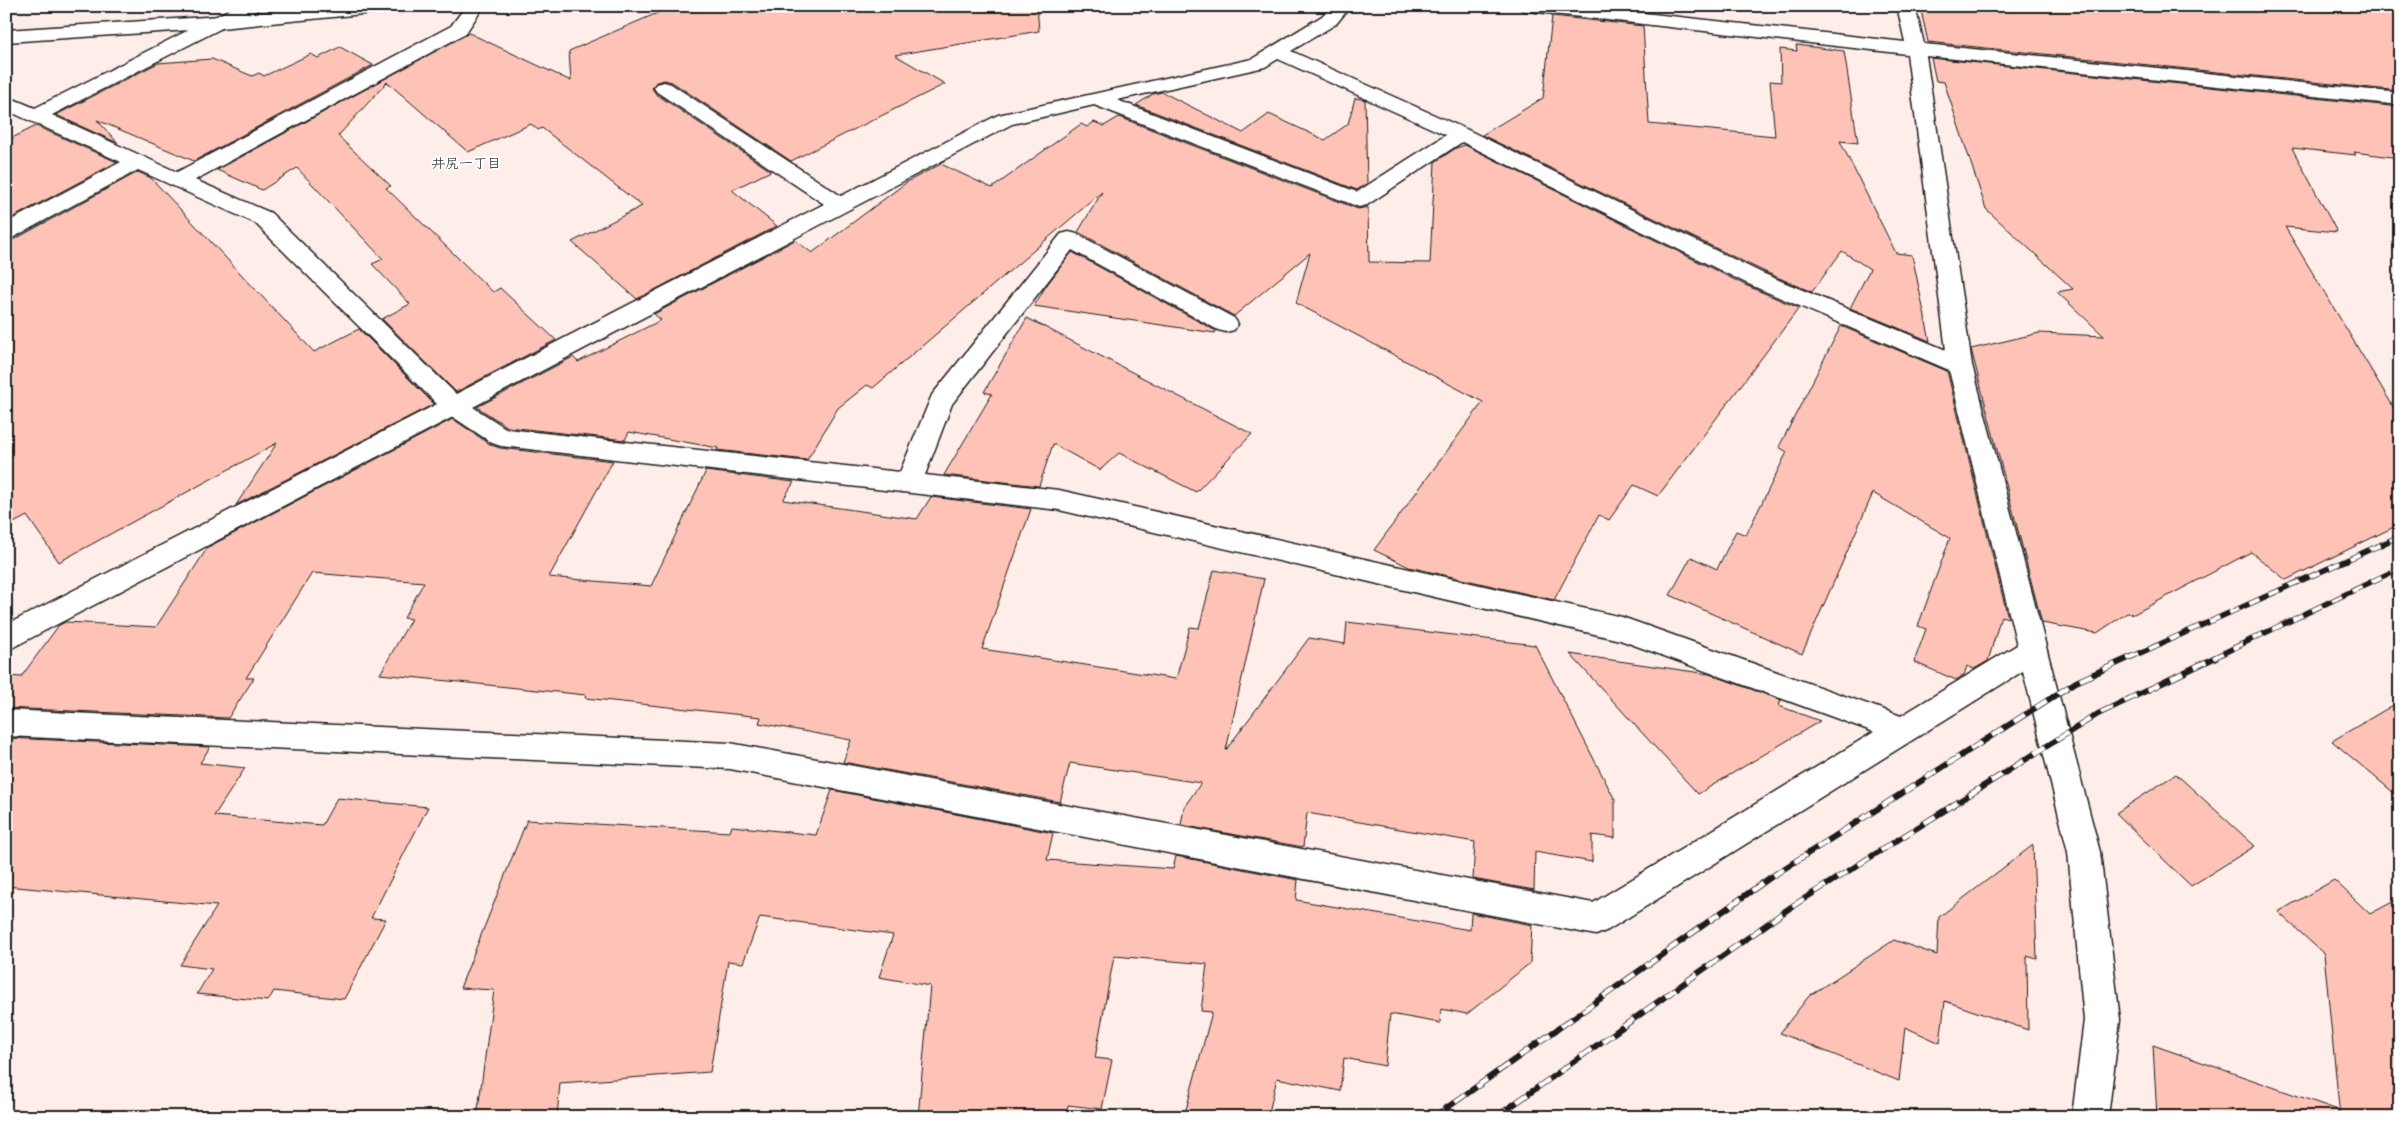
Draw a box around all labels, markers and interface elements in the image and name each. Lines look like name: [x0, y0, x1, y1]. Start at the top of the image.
district label: 井尻一丁目: [431, 153, 501, 172]

